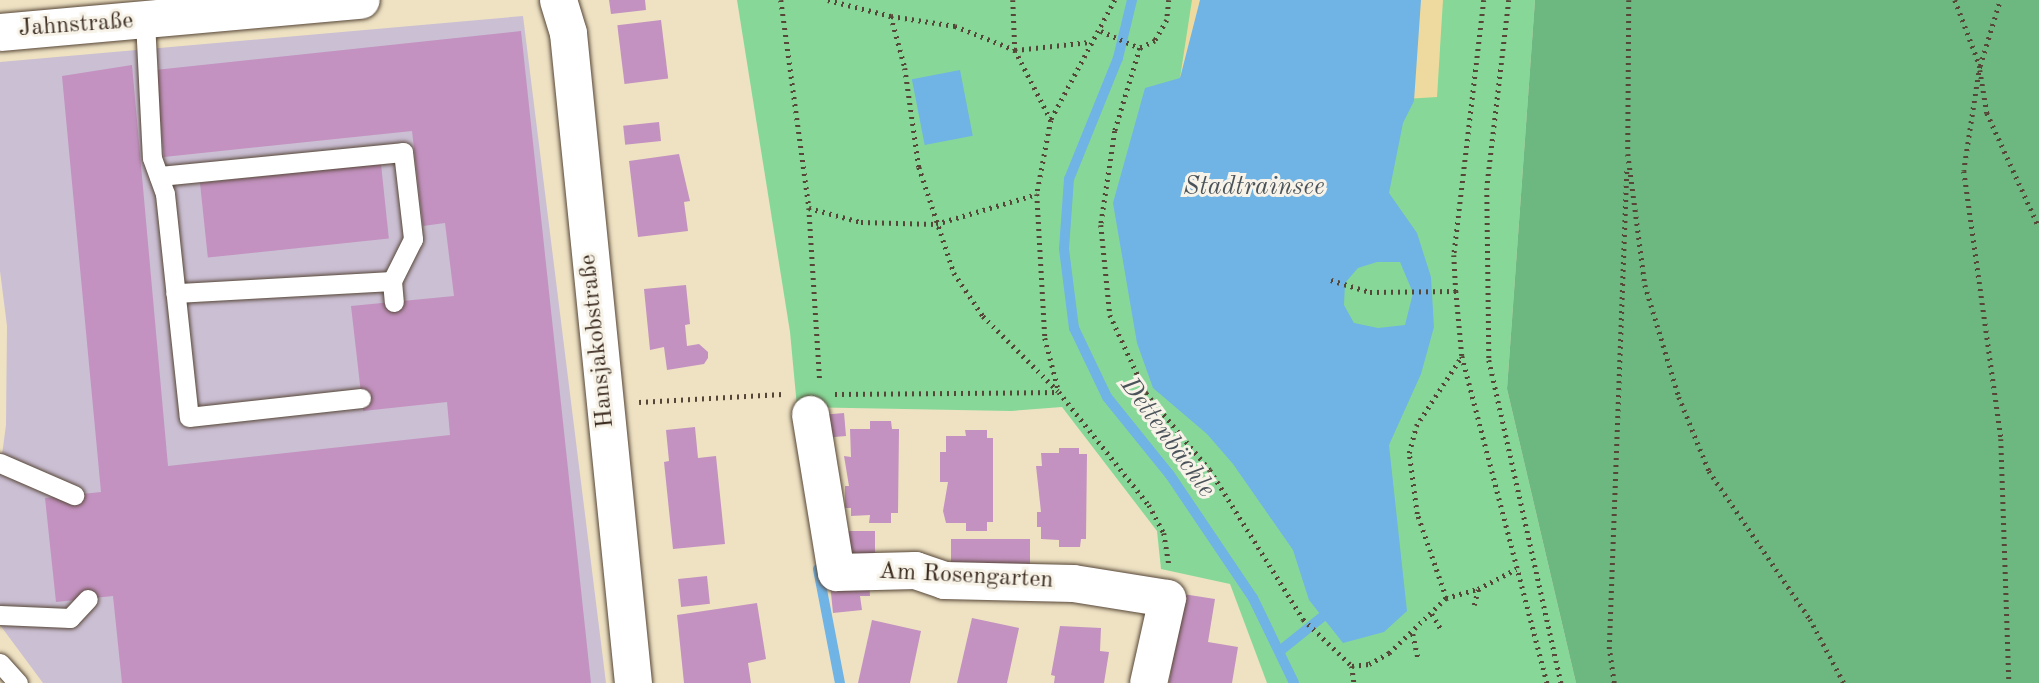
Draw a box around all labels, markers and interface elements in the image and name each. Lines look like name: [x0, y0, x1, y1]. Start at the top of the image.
street label: Jahnstraße: [18, 8, 134, 44]
water label: Stadtrainsee: [1183, 172, 1325, 204]
street label: Hansjakobstraße: [575, 253, 621, 429]
water label: Dettenbächle: [1113, 372, 1221, 504]
street label: Am Rosengarten: [878, 558, 1054, 596]

